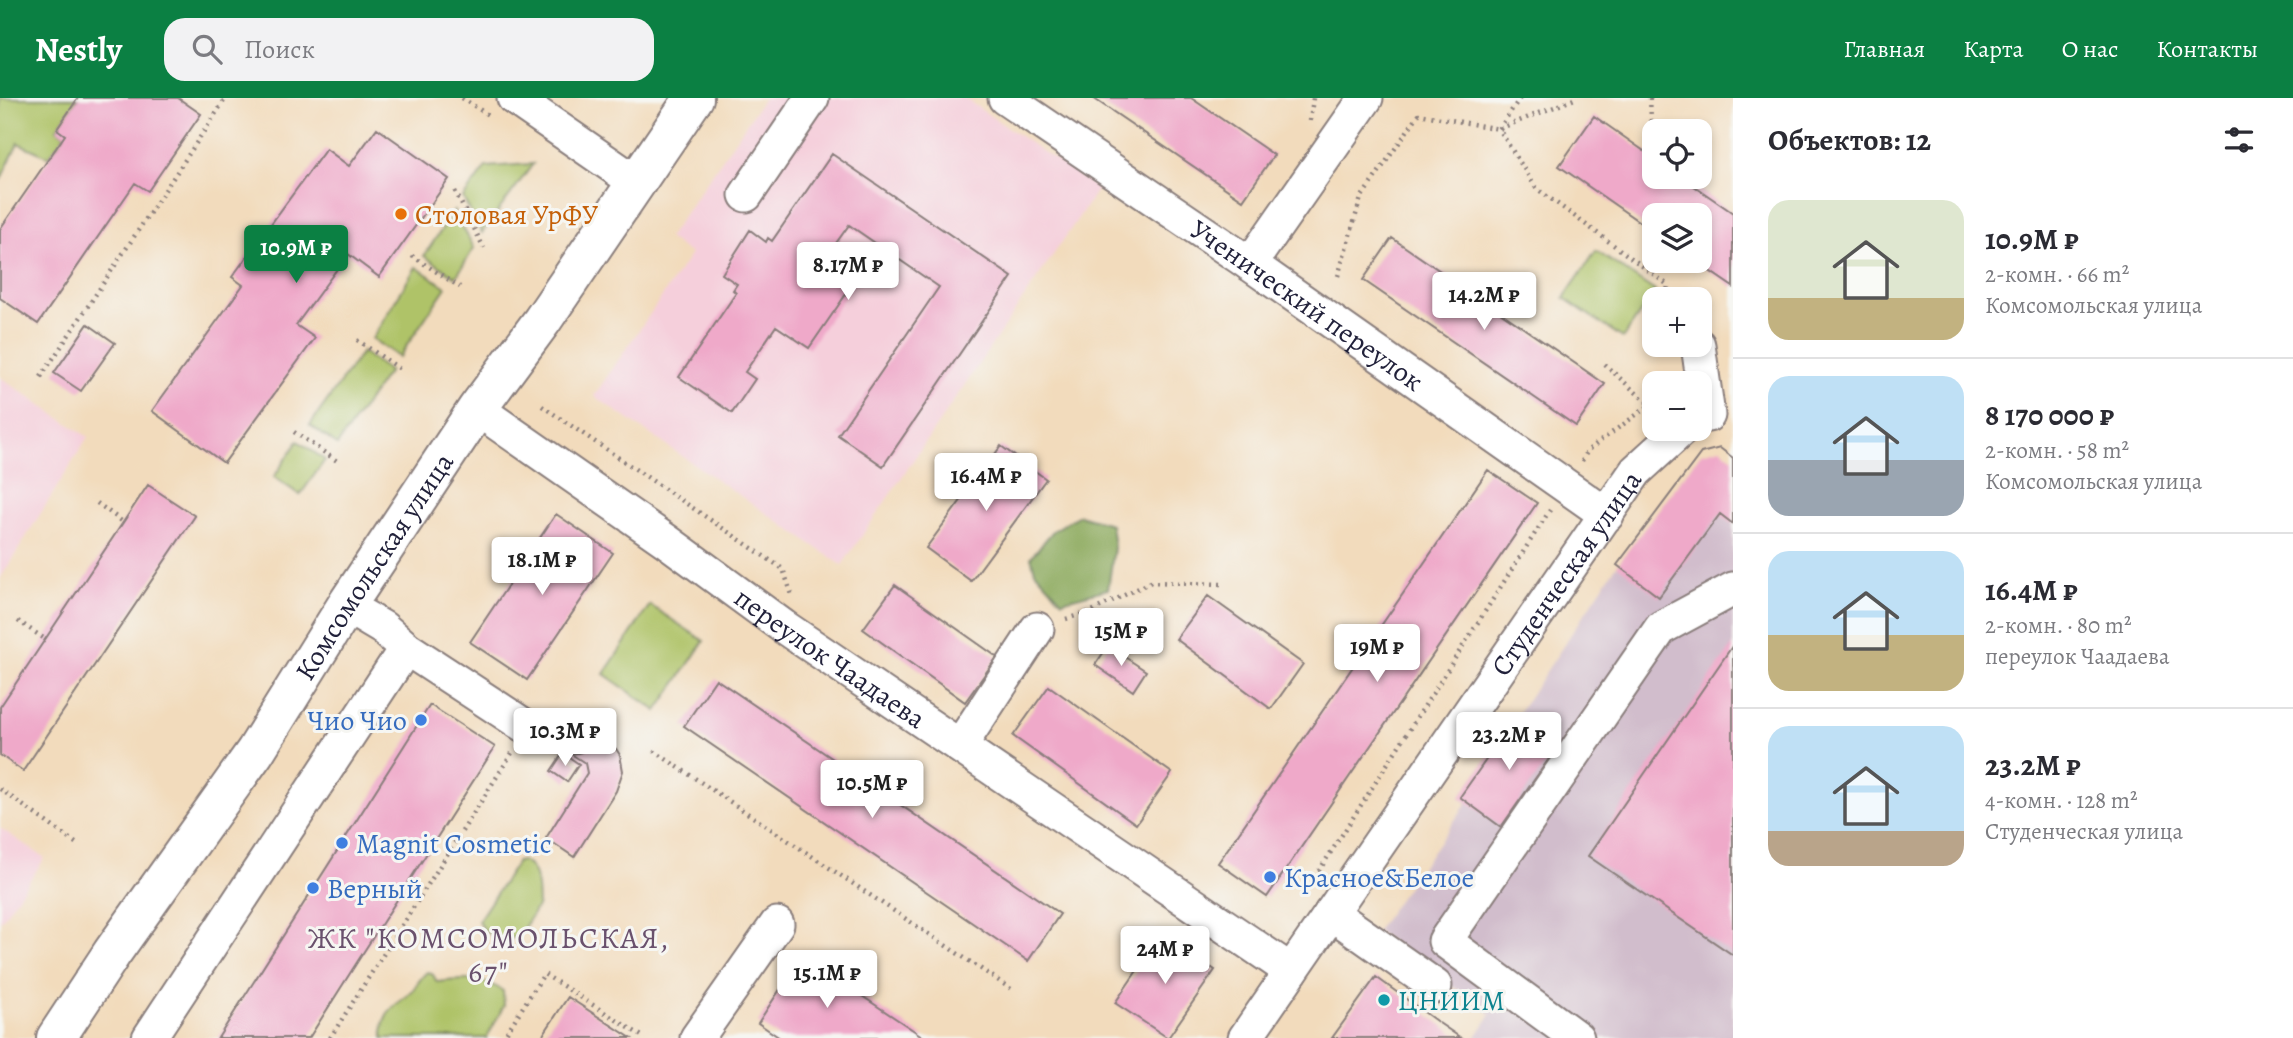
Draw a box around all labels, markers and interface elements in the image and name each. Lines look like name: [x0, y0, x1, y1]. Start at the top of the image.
search box: [164, 18, 654, 81]
text: Nestly: [35, 27, 122, 72]
icon: search: [188, 30, 226, 68]
text: Поиск: [244, 32, 315, 67]
text: Главная: [1844, 33, 1925, 65]
text: Карта: [1963, 33, 2024, 65]
text: О нас: [2062, 33, 2118, 65]
text: Контакты: [2156, 33, 2258, 65]
map controls: [1642, 119, 1712, 441]
button: locate: [1642, 119, 1712, 189]
text: Объектов: 12: [1768, 120, 1931, 160]
icon: filters: [2220, 121, 2258, 159]
place label: Столовая УрФУ: [415, 196, 598, 234]
button: layers: [1642, 203, 1712, 273]
marker: Столовая УрФУ: [393, 206, 409, 222]
street label: Ученический переулок: [1182, 211, 1431, 400]
text: 10.9M ₽: [1985, 219, 2079, 259]
pin: 10.9M ₽: [231, 226, 361, 285]
icon: home: [1824, 228, 1908, 312]
text: 10.9M ₽: [260, 232, 332, 263]
pin: 8.17M ₽: [783, 242, 913, 302]
text: 8.17M ₽: [813, 249, 883, 280]
text: 2-комн. · 66 m²: [1985, 259, 2129, 290]
pin: 14.2M ₽: [1419, 272, 1549, 332]
text: 14.2M ₽: [1448, 279, 1520, 310]
button: +: [1642, 287, 1712, 357]
text: Комсомольская улица: [1985, 290, 2202, 321]
button: −: [1642, 371, 1712, 441]
text: 8 170 000 ₽: [1985, 395, 2114, 435]
icon: home: [1824, 404, 1908, 488]
text: 2-комн. · 58 m²: [1985, 435, 2129, 466]
street label: Комсомольская улица: [286, 445, 463, 688]
pin: 16.4M ₽: [921, 454, 1051, 513]
text: 16.4M ₽: [950, 460, 1022, 491]
street label: Студенческая улица: [1482, 463, 1651, 684]
text: Комсомольская улица: [1985, 466, 2202, 497]
pin: 18.1M ₽: [477, 538, 607, 597]
text: 18.1M ₽: [508, 544, 576, 575]
text: 16.4M ₽: [1985, 570, 2078, 610]
street label: переулок Чаадаева: [726, 579, 933, 738]
icon: home: [1824, 579, 1908, 663]
pin: 15M ₽: [1072, 608, 1170, 668]
text: 2-комн. · 80 m²: [1985, 610, 2131, 641]
text: 15M ₽: [1094, 615, 1148, 646]
pin: 19M ₽: [1328, 624, 1426, 684]
text: 19M ₽: [1350, 631, 1404, 662]
text: переулок Чаадаева: [1985, 641, 2170, 672]
place label: Чио Чио: [307, 702, 407, 740]
pin: 10.3M ₽: [500, 708, 630, 768]
marker: Чио Чио: [413, 712, 429, 728]
pin: 23.2M ₽: [1444, 712, 1574, 772]
text: 10.3M ₽: [529, 715, 601, 746]
text: 23.2M ₽: [1472, 719, 1546, 750]
text: 23.2M ₽: [1985, 745, 2081, 785]
icon: home: [1824, 754, 1908, 838]
pin: 10.5M ₽: [807, 760, 937, 820]
text: 10.5M ₽: [837, 767, 907, 798]
text: 4-комн. · 128 m²: [1985, 785, 2138, 816]
text: Студенческая улица: [1985, 816, 2183, 847]
place label: Magnit Cosmetic: [356, 825, 552, 863]
marker: Magnit Cosmetic: [334, 835, 350, 851]
place label: Красное&Белое: [1284, 859, 1474, 897]
marker: Красное&Белое: [1262, 869, 1278, 885]
place label: Верный: [327, 870, 422, 908]
marker: Верный: [305, 880, 321, 896]
district label: ЖК "КОМСОМОЛЬСКАЯ, 67": [308, 918, 670, 992]
pin: 24M ₽: [1116, 926, 1214, 986]
text: 24M ₽: [1137, 933, 1193, 964]
pin: 15.1M ₽: [762, 950, 892, 1010]
text: 15.1M ₽: [793, 957, 861, 988]
place label: ЦНИИМ: [1398, 982, 1505, 1020]
marker: ЦНИИМ: [1376, 992, 1392, 1008]

